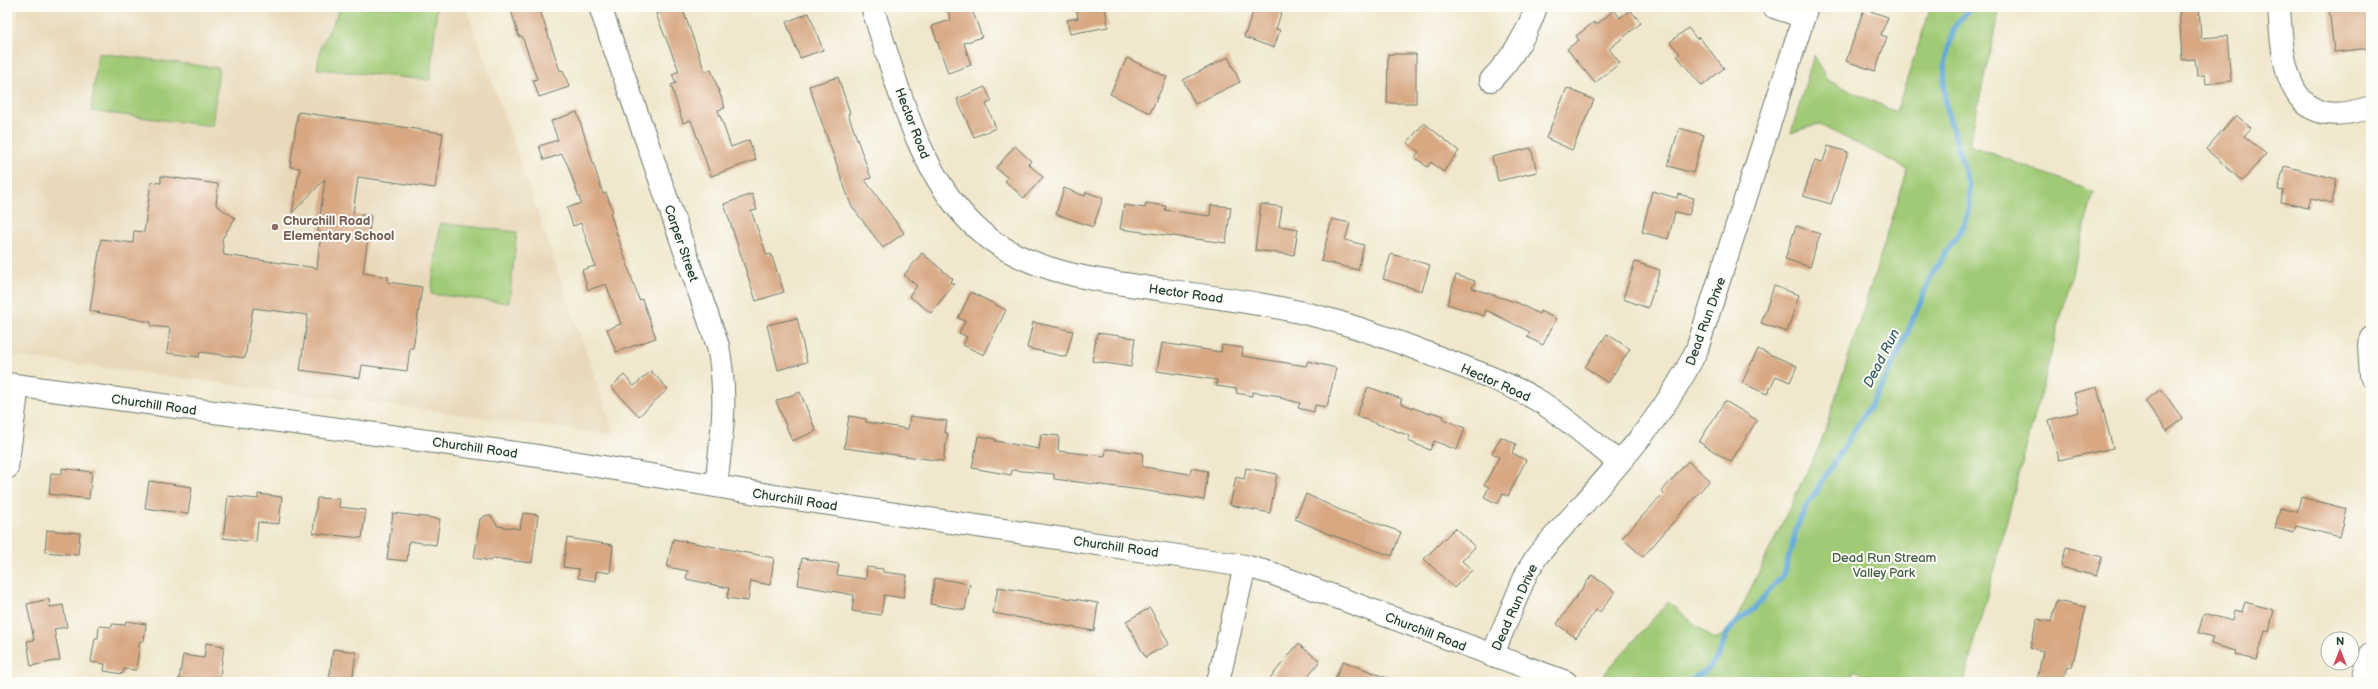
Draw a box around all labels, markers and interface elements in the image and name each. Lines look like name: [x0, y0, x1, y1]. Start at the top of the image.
street label: Hector Road: [891, 86, 933, 161]
street label: Carper Street: [660, 203, 702, 284]
place label: Churchill Road Elementary School: [283, 213, 394, 244]
marker: Churchill Road Elementary School: [270, 222, 280, 232]
street label: Dead Run Drive: [1682, 275, 1729, 368]
street label: Hector Road: [1148, 281, 1224, 307]
water label: Dead Run: [1859, 326, 1904, 390]
street label: Hector Road: [1458, 360, 1533, 405]
street label: Churchill Road: [110, 391, 198, 419]
street label: Churchill Road: [431, 434, 519, 462]
street label: Churchill Road: [751, 485, 839, 515]
street label: Churchill Road: [1072, 533, 1160, 561]
park label: Dead Run Stream Valley Park: [1832, 550, 1936, 581]
street label: Dead Run Drive: [1489, 561, 1541, 653]
street label: Churchill Road: [1383, 609, 1469, 655]
north arrow: [2320, 631, 2360, 671]
text: N: [2336, 635, 2344, 648]

